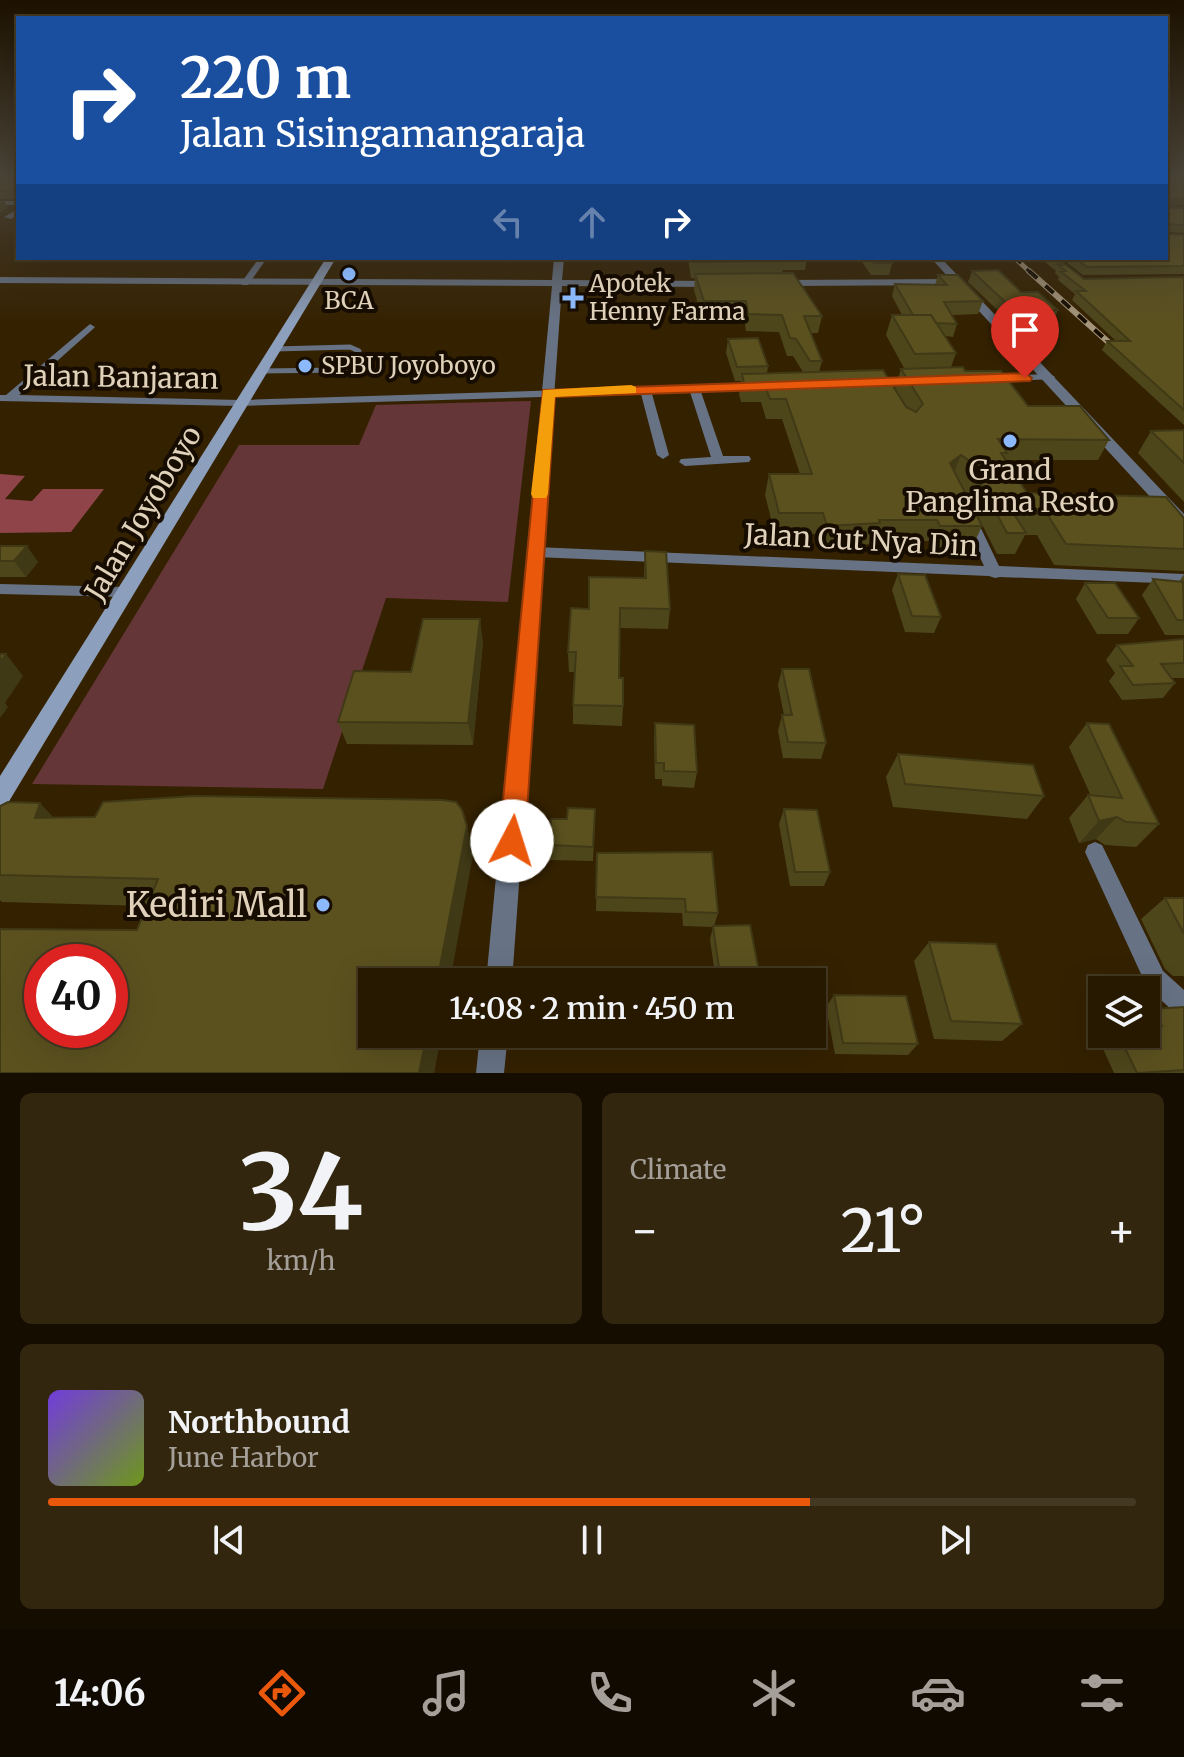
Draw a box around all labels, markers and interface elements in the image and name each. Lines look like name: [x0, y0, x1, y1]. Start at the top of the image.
text: 220 m: [180, 43, 351, 113]
icon: right: [48, 48, 152, 152]
text: Jalan Sisingamangaraja: [180, 112, 585, 157]
icon: left: [486, 200, 530, 244]
icon: ahead: [570, 200, 614, 244]
icon: right: [654, 200, 698, 244]
marker: BCA: [340, 265, 358, 283]
place label: Apotek Henny Farma: [588, 268, 745, 327]
place label: BCA: [324, 285, 375, 316]
marker: Apotek Henny Farma: [564, 289, 582, 307]
pin: [991, 296, 1059, 378]
icon: arrive: [1003, 308, 1047, 352]
place label: SPBU Joyoboyo: [321, 350, 496, 381]
street label: Jalan Banjaran: [22, 357, 219, 397]
marker: SPBU Joyoboyo: [296, 357, 314, 375]
street label: Jalan Joyoboyo: [76, 419, 209, 608]
marker: Grand Panglima Resto: [1001, 432, 1019, 450]
place label: Grand Panglima Resto: [905, 452, 1115, 520]
street label: Jalan Cut Nya Din: [742, 516, 979, 564]
position arrow: [470, 799, 554, 883]
place label: Kediri Mall: [126, 884, 307, 926]
marker: Kediri Mall: [314, 896, 332, 914]
speed limit sign: 40: [24, 944, 128, 1048]
map controls: [1088, 976, 1160, 1048]
button: layers: [1088, 976, 1160, 1048]
text: 14:08 · 2 min · 450 m: [449, 989, 735, 1027]
text: 34: [239, 1127, 363, 1257]
text: Climate: [630, 1153, 726, 1186]
text: 21°: [840, 1193, 926, 1268]
text: −: [630, 1203, 659, 1258]
text: +: [1107, 1203, 1136, 1258]
text: km/h: [267, 1244, 335, 1277]
text: Northbound: [168, 1403, 350, 1441]
text: June Harbor: [168, 1441, 319, 1474]
icon: previous: [207, 1518, 251, 1562]
icon: pause: [570, 1518, 614, 1562]
icon: next: [933, 1518, 977, 1562]
icon: directions: [254, 1665, 310, 1721]
icon: music: [418, 1665, 474, 1721]
icon: phone: [582, 1665, 638, 1721]
icon: climate: [746, 1665, 802, 1721]
icon: car: [910, 1665, 966, 1721]
icon: filters: [1074, 1665, 1130, 1721]
text: 14:06: [54, 1671, 146, 1716]

